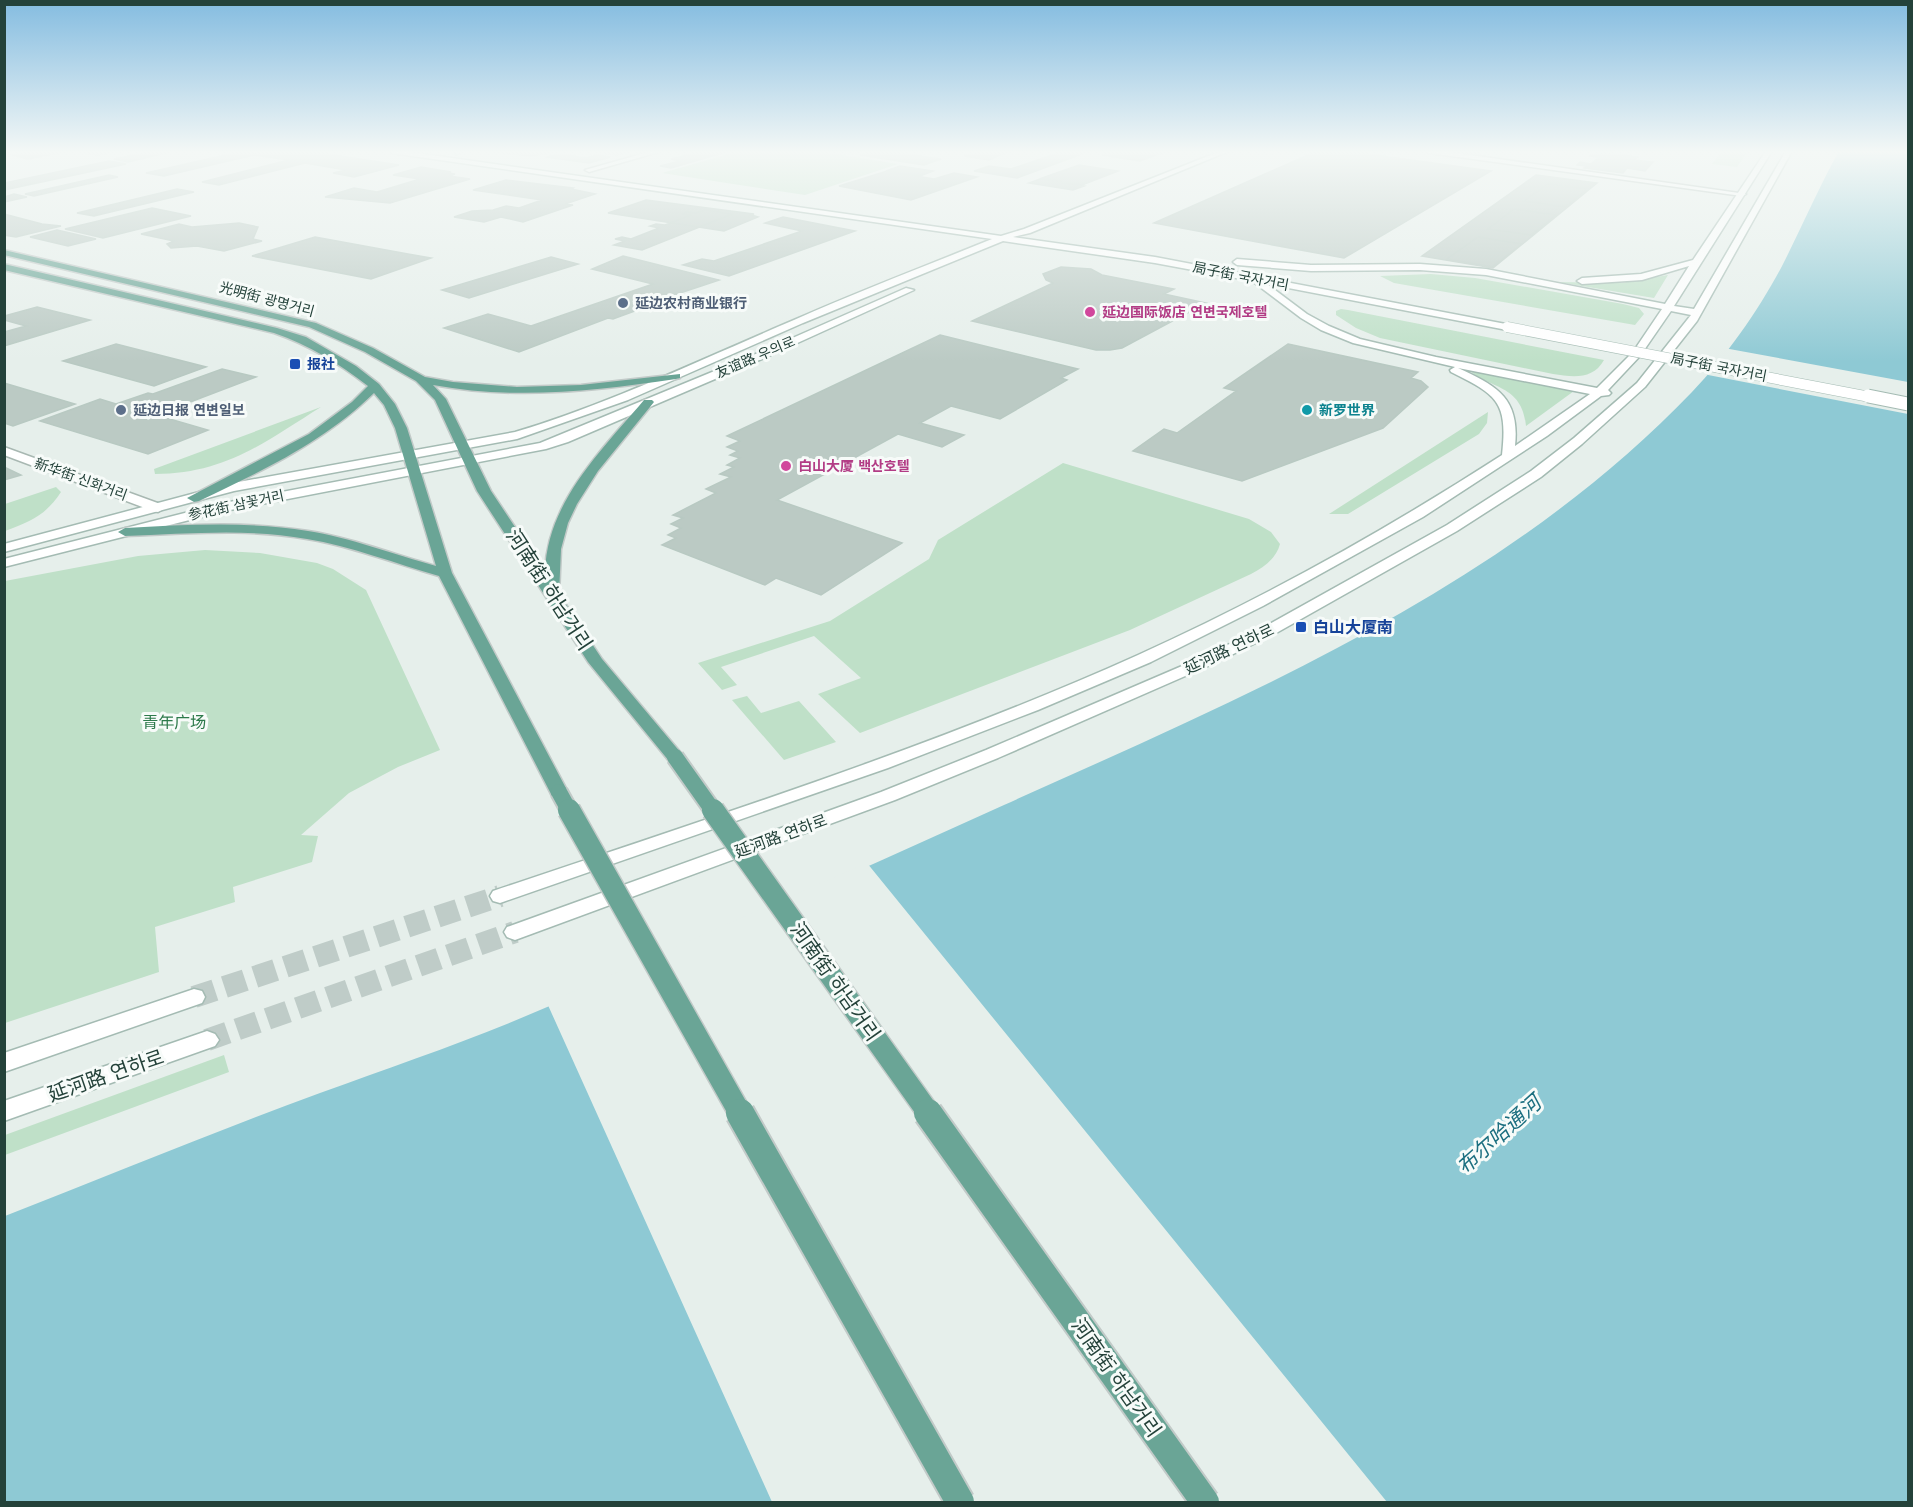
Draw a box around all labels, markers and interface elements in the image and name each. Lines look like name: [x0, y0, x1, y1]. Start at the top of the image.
street label: 局子街 국자거리: [1191, 257, 1291, 295]
street label: 光明街 광명거리: [217, 277, 317, 321]
place label: 延边农村商业银行: [635, 293, 747, 313]
marker: 延边农村商业银行: [616, 296, 630, 310]
place label: 延边国际饭店 연변국제호텔: [1102, 302, 1268, 322]
marker: 延边国际饭店 연변국제호텔: [1083, 305, 1097, 319]
street label: 友谊路 우의로: [712, 331, 798, 383]
street label: 局子街 국자거리: [1669, 348, 1769, 386]
place label: 报社: [307, 354, 335, 374]
marker: 报社: [288, 357, 302, 371]
place label: 延边日报 연변일보: [133, 400, 245, 420]
place label: 新罗世界: [1319, 400, 1375, 420]
marker: 延边日报 연변일보: [114, 403, 128, 417]
marker: 新罗世界: [1300, 403, 1314, 417]
street label: 新华街 신화거리: [32, 453, 130, 505]
place label: 白山大厦 백산호텔: [798, 456, 910, 476]
marker: 白山大厦 백산호텔: [779, 459, 793, 473]
street label: 参花街 삼꽃거리: [186, 485, 286, 525]
street label: 河南街 하남거리: [499, 524, 599, 656]
place label: 白山大厦南: [1313, 616, 1393, 639]
street label: 延河路 연하로: [1180, 618, 1278, 680]
marker: 白山大厦南: [1294, 620, 1308, 634]
park label: 青年广场: [142, 711, 206, 734]
street label: 延河路 연하로: [732, 809, 831, 863]
street label: 河南街 하남거리: [783, 917, 887, 1047]
street label: 延河路 연하로: [44, 1043, 168, 1109]
water label: 布尔哈通河: [1450, 1086, 1551, 1181]
street label: 河南街 하남거리: [1064, 1313, 1168, 1443]

